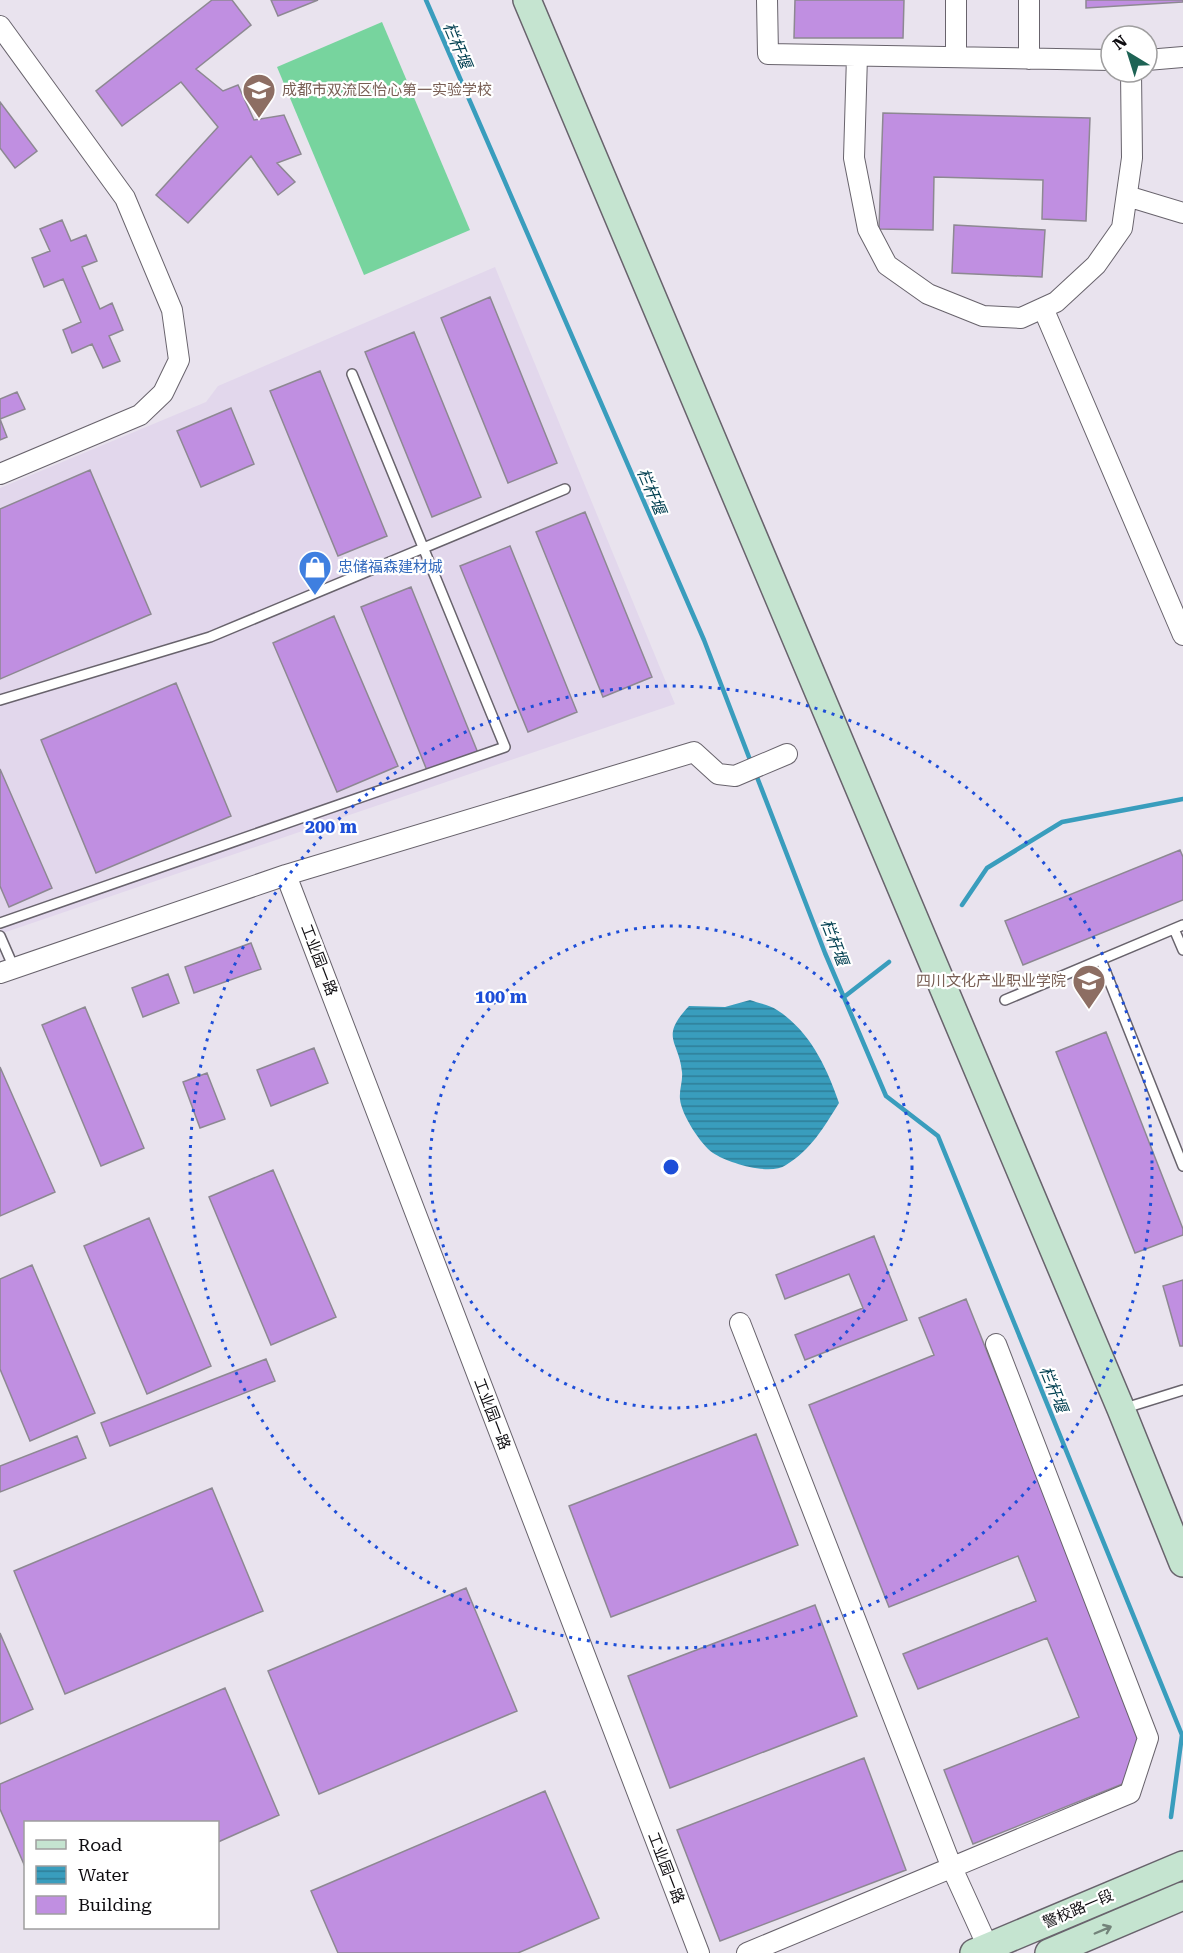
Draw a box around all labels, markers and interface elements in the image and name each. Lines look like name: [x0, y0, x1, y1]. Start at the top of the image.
water label: 栏杆堰: [439, 19, 477, 74]
north arrow: [1099, 24, 1159, 84]
text: N: [1109, 31, 1131, 54]
school or university icon: 成都市双流区怡心第一实验学校: [241, 72, 277, 119]
place label: 成都市双流区怡心第一实验学校: [282, 81, 492, 99]
water label: 栏杆堰: [633, 465, 671, 520]
shop icon: 忠储福森建材城: [297, 549, 333, 596]
place label: 忠储福森建材城: [338, 558, 443, 576]
text: 200 m: [305, 816, 358, 837]
water label: 栏杆堰: [817, 916, 853, 971]
street label: 工业园一路: [297, 922, 341, 998]
school or university icon: 四川文化产业职业学院: [1071, 963, 1107, 1010]
place label: 四川文化产业职业学院: [916, 972, 1066, 990]
text: 100 m: [475, 986, 528, 1007]
centre of rings: [661, 1157, 681, 1177]
water label: 栏杆堰: [1036, 1363, 1072, 1418]
street label: 工业园一路: [470, 1376, 514, 1452]
legend: [24, 1821, 219, 1929]
street label: 工业园一路: [644, 1830, 688, 1906]
text: Road: [78, 1834, 123, 1855]
text: Water: [78, 1864, 129, 1885]
street label: 警校路一段: [1040, 1886, 1116, 1932]
text: Building: [78, 1894, 152, 1915]
one-way arrow: [1093, 1924, 1112, 1935]

